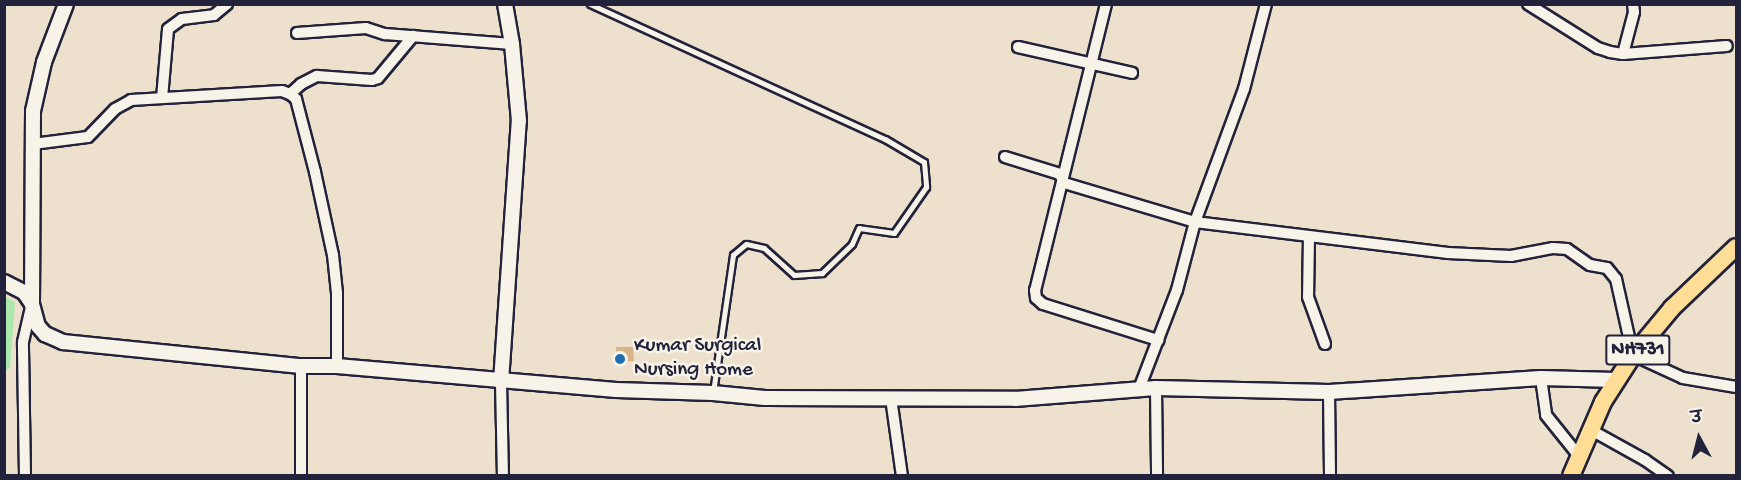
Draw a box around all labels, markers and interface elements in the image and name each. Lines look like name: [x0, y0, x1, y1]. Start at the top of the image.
road number: NH731: [1605, 333, 1671, 367]
place label: Kumar Surgical Nursing Home: [634, 334, 761, 384]
marker: Kumar Surgical Nursing Home: [611, 350, 629, 368]
north arrow: [1669, 408, 1729, 468]
text: उ: [1690, 410, 1703, 430]

